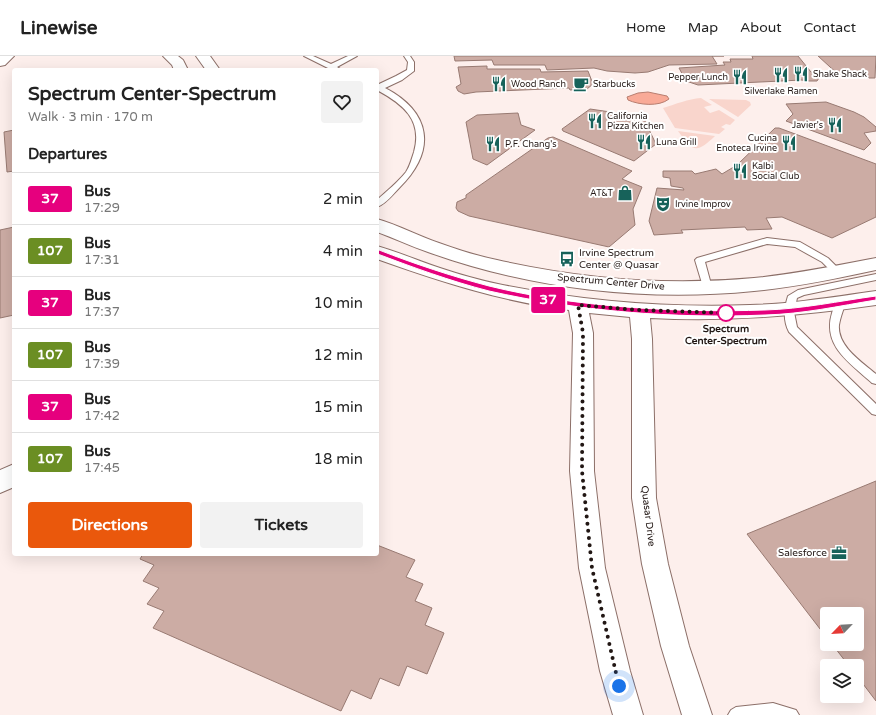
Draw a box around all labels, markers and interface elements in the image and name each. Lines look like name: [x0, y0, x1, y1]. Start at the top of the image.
text: Linewise: [20, 17, 98, 39]
text: Home: [626, 19, 666, 36]
text: Map: [688, 19, 718, 36]
text: About: [740, 19, 782, 36]
text: Contact: [804, 19, 856, 36]
restaurant icon: Shake Shack: [792, 65, 810, 83]
restaurant icon: Silverlake Ramen: [772, 66, 790, 84]
restaurant icon: Pepper Lunch: [731, 68, 749, 86]
place label: Shake Shack: [813, 69, 867, 80]
place label: Pepper Lunch: [668, 72, 728, 83]
restaurant icon: Wood Ranch: [490, 75, 508, 93]
cafe icon: Starbucks: [572, 75, 590, 93]
place label: Wood Ranch: [511, 79, 566, 90]
place label: Starbucks: [593, 79, 635, 90]
button: heart: [321, 81, 363, 123]
text: Spectrum Center-Spectrum: [28, 83, 276, 105]
place label: Silverlake Ramen: [744, 86, 818, 97]
text: Walk · 3 min · 170 m: [28, 109, 153, 125]
place label: California Pizza Kitchen: [607, 111, 664, 132]
restaurant icon: California Pizza Kitchen: [586, 112, 604, 130]
restaurant icon: Javier's: [826, 116, 844, 134]
place label: Javier's: [792, 120, 823, 131]
restaurant icon: Luna Grill: [635, 133, 653, 151]
place label: Cucina Enoteca Irvine: [716, 133, 777, 154]
restaurant icon: Cucina Enoteca Irvine: [780, 134, 798, 152]
restaurant icon: P.F. Chang's: [484, 135, 502, 153]
place label: Luna Grill: [656, 137, 697, 148]
place label: P.F. Chang's: [505, 139, 556, 150]
text: Departures: [28, 145, 107, 163]
place label: Kalbi Social Club: [752, 161, 800, 182]
restaurant icon: Kalbi Social Club: [731, 162, 749, 180]
text: Bus: [84, 182, 111, 200]
shop icon: AT&T: [616, 184, 634, 202]
place label: AT&T: [590, 188, 614, 199]
text: 37: [41, 190, 59, 207]
text: 2 min: [323, 190, 363, 208]
theatre icon: Irvine Improv: [654, 195, 672, 213]
place label: Irvine Improv: [675, 199, 731, 210]
text: 17:29: [84, 200, 120, 216]
text: Bus: [84, 234, 111, 252]
text: 107: [37, 242, 63, 259]
text: 4 min: [323, 242, 363, 260]
place label: Irvine Spectrum Center @ Quasar: [579, 247, 659, 271]
bus stop icon: Irvine Spectrum Center @ Quasar: [558, 250, 576, 268]
text: 17:31: [84, 252, 120, 268]
street label: Spectrum Center Drive: [557, 271, 666, 293]
text: Bus: [84, 286, 111, 304]
line badge: 37: [530, 287, 566, 313]
text: 37: [539, 291, 557, 308]
text: 37: [41, 294, 59, 311]
text: 10 min: [314, 294, 363, 312]
text: 17:37: [84, 304, 120, 320]
marker: Spectrum Center-Spectrum: [717, 304, 735, 322]
place label: Spectrum Center-Spectrum: [685, 323, 767, 347]
text: Bus: [84, 338, 111, 356]
text: 107: [37, 346, 63, 363]
text: 12 min: [314, 346, 363, 364]
text: 17:39: [84, 356, 120, 372]
text: Bus: [84, 390, 111, 408]
text: 37: [41, 398, 59, 415]
text: 15 min: [314, 398, 363, 416]
text: 17:42: [84, 408, 120, 424]
text: Bus: [84, 442, 111, 460]
text: 107: [37, 450, 63, 467]
text: 18 min: [314, 450, 363, 468]
text: 17:45: [84, 460, 120, 476]
street label: Quasar Drive: [638, 485, 658, 547]
button: Directions: [28, 502, 192, 548]
button: Tickets: [200, 502, 363, 548]
office icon: Salesforce: [830, 544, 848, 562]
place label: Salesforce: [778, 547, 827, 559]
north arrow: [820, 607, 864, 651]
map controls: [820, 607, 864, 703]
button: layers: [820, 659, 864, 703]
your location: [609, 676, 629, 696]

